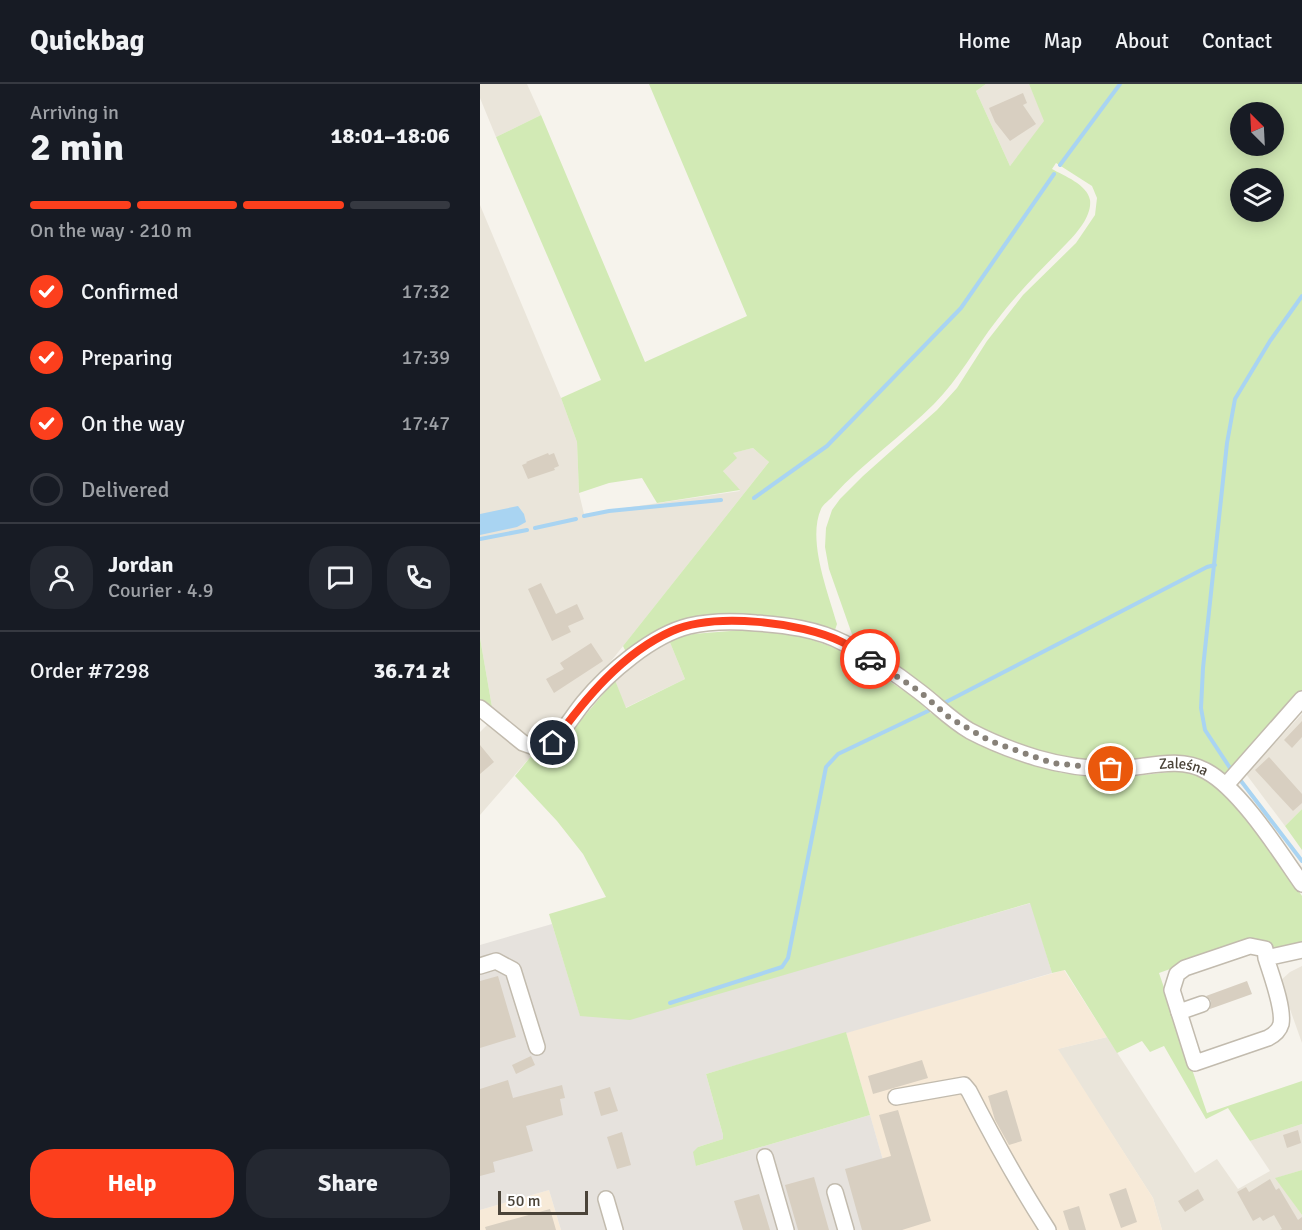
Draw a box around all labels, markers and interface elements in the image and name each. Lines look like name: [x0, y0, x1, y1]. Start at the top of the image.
text: Quickbag: [30, 24, 145, 58]
text: Home: [958, 28, 1011, 54]
text: Map: [1044, 28, 1082, 54]
text: About: [1115, 28, 1169, 54]
text: Contact: [1202, 28, 1272, 54]
text: Arriving in: [30, 100, 119, 125]
north arrow: [1230, 102, 1284, 156]
map controls: [1230, 102, 1284, 222]
text: 18:01–18:06: [331, 122, 450, 149]
text: 2 min: [30, 123, 124, 171]
button: layers: [1230, 168, 1284, 222]
text: On the way · 210 m: [30, 218, 192, 243]
icon: check: [30, 275, 63, 308]
text: Confirmed: [81, 278, 179, 305]
text: 17:32: [401, 279, 450, 304]
icon: check: [30, 341, 63, 374]
text: Preparing: [81, 344, 173, 371]
text: 17:39: [401, 345, 450, 370]
icon: check: [30, 407, 63, 440]
text: On the way: [81, 410, 185, 437]
text: 17:47: [401, 411, 450, 436]
text: Delivered: [81, 476, 169, 503]
button: person: [30, 546, 93, 609]
button: chat: [309, 546, 372, 609]
button: phone: [387, 546, 450, 609]
text: Jordan: [108, 551, 174, 578]
text: Courier · 4.9: [108, 578, 214, 603]
courier: [840, 629, 900, 689]
icon: car: [854, 643, 887, 676]
text: Order #7298: [30, 657, 150, 684]
text: 36.71 zł: [373, 657, 450, 684]
pin: [527, 717, 578, 768]
icon: home: [536, 726, 569, 759]
pin: [1085, 743, 1136, 794]
icon: bag: [1094, 752, 1127, 785]
street label: Zaleśna: [1158, 754, 1211, 780]
button: Help: [30, 1149, 234, 1218]
button: Share: [246, 1149, 450, 1218]
scale bar: [498, 1188, 588, 1216]
text: 50 m: [507, 1191, 541, 1211]

